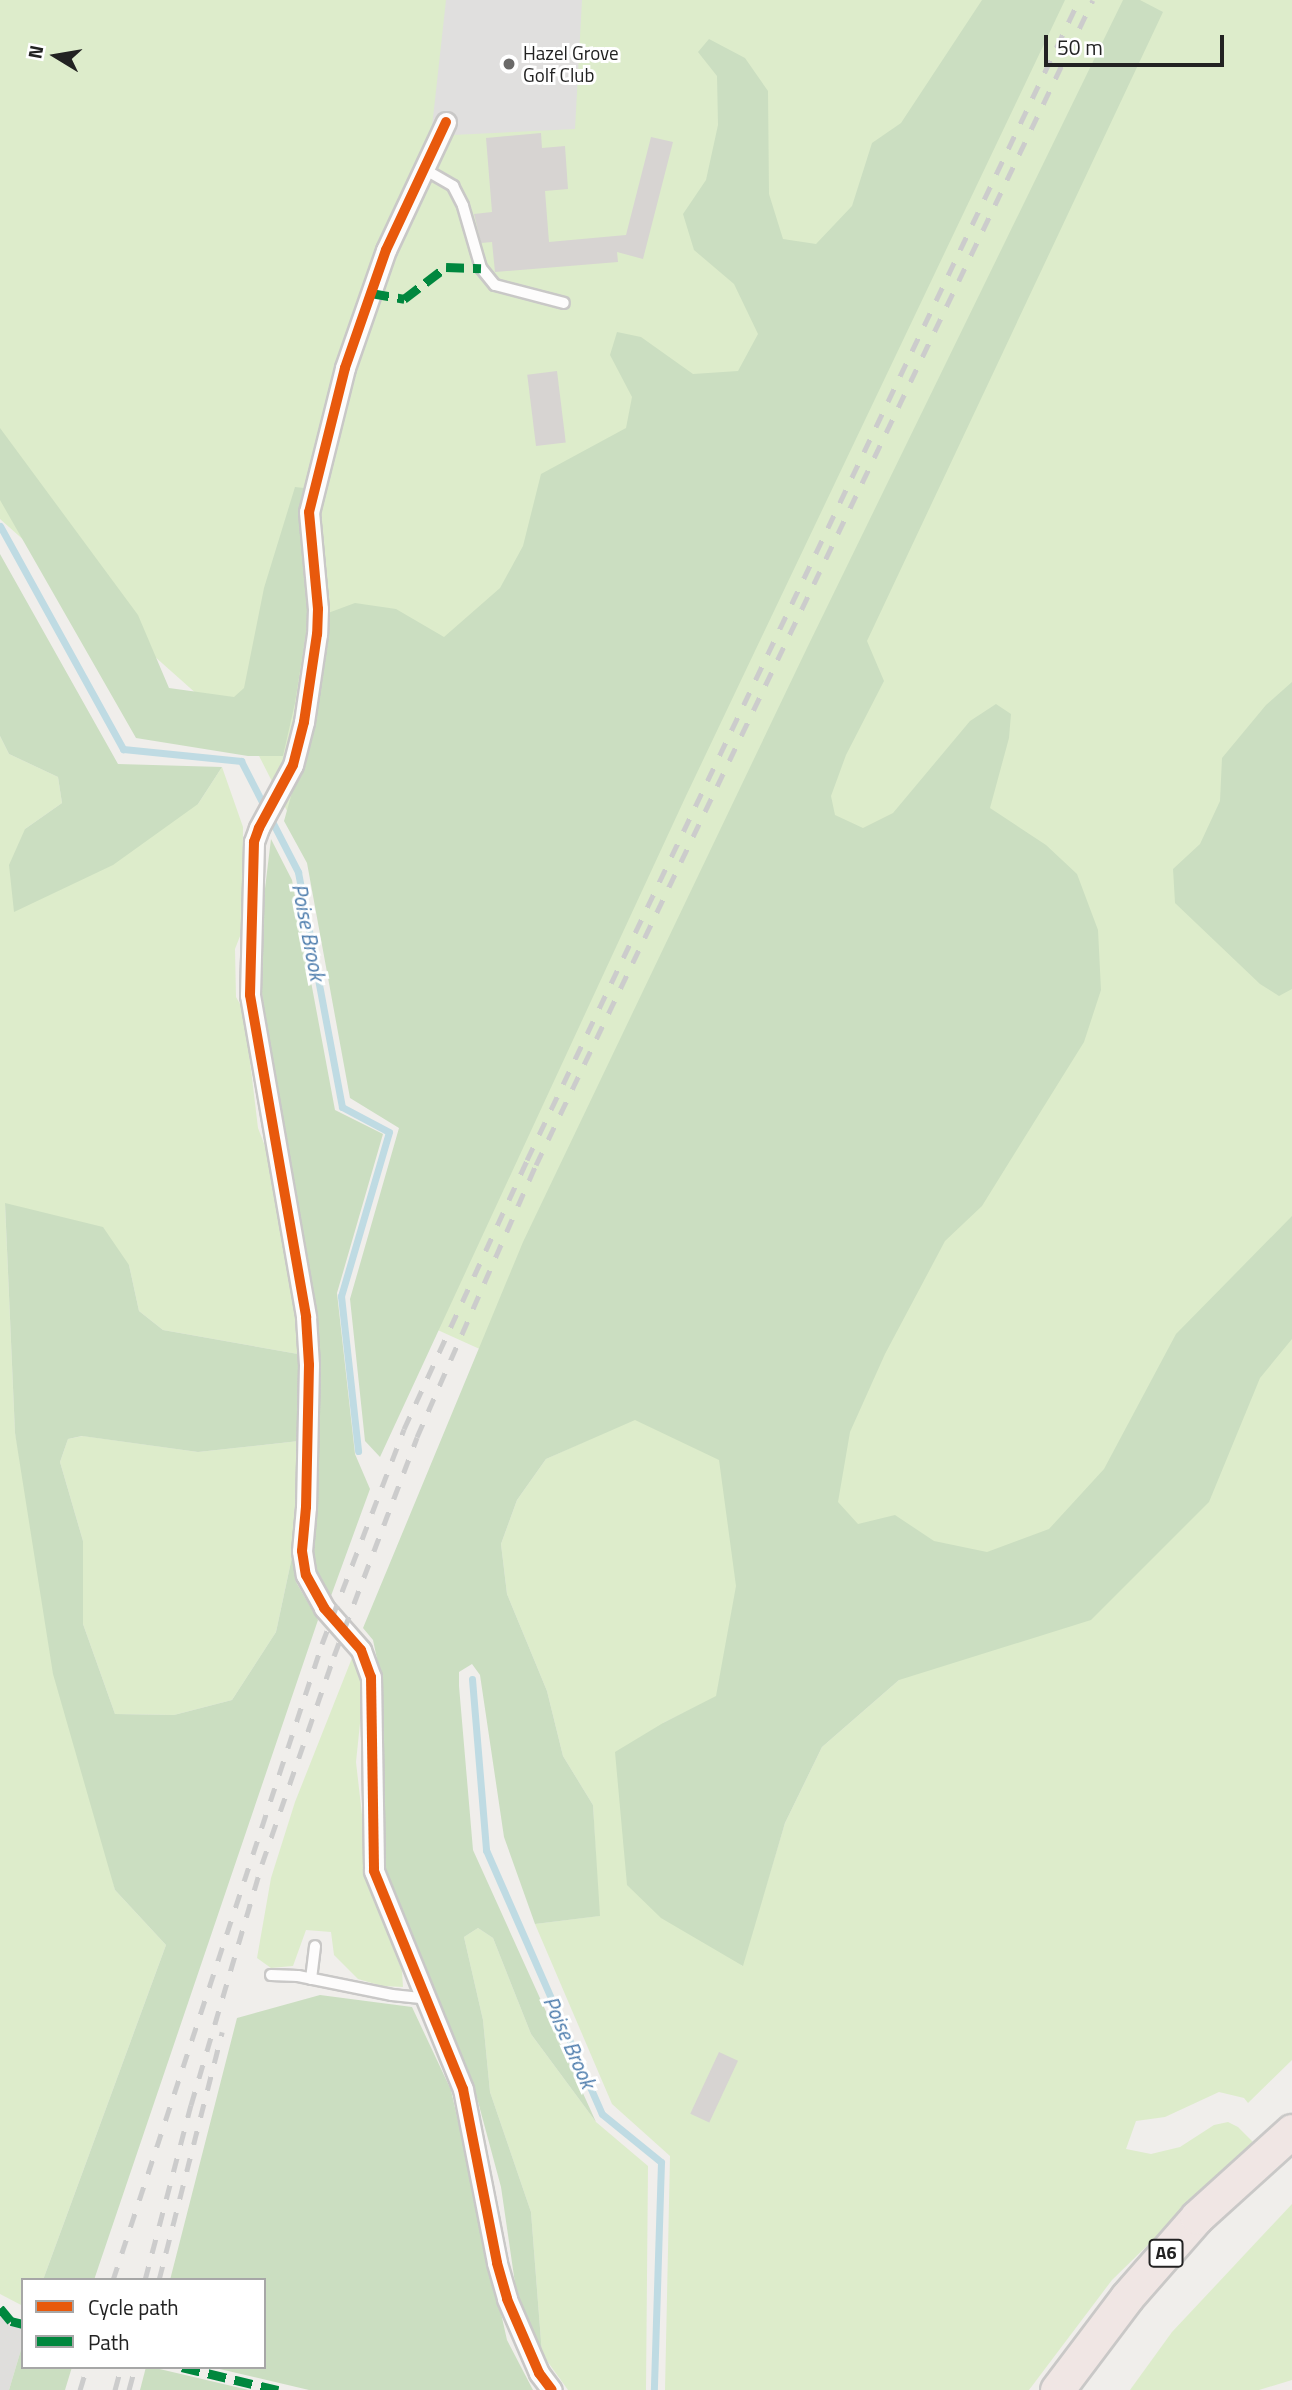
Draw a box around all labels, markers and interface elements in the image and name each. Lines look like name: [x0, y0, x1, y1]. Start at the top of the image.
north arrow: [21, 21, 91, 91]
scale bar: [1047, 21, 1227, 65]
text: 50 m: [1057, 31, 1103, 63]
place label: Hazel Grove Golf Club: [523, 42, 619, 86]
text: N: [19, 43, 50, 61]
marker: Hazel Grove Golf Club: [501, 56, 517, 72]
water label: Poise Brook: [287, 881, 331, 983]
water label: Poise Brook: [539, 1992, 601, 2092]
road number: A6: [1148, 2238, 1184, 2267]
legend: [21, 2278, 266, 2369]
text: Cycle path: [88, 2291, 179, 2323]
text: Path: [88, 2326, 130, 2358]

